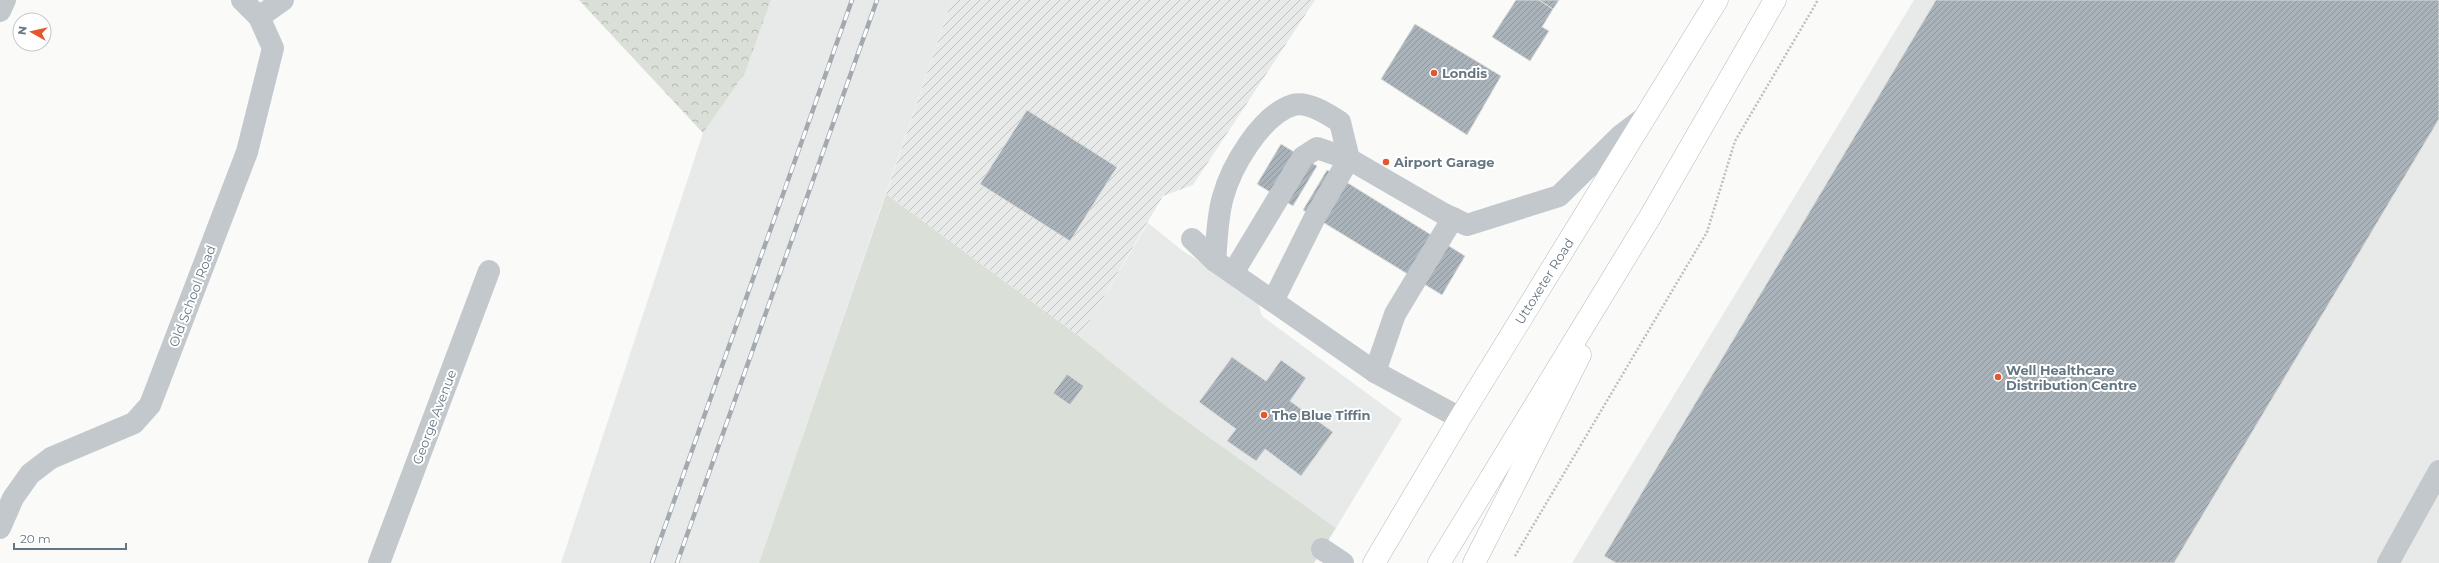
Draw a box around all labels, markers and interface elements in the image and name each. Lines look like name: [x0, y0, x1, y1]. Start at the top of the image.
north arrow: [12, 12, 52, 52]
text: N: [15, 25, 30, 36]
place label: Londis: [1442, 65, 1487, 81]
marker: Londis: [1429, 68, 1439, 78]
place label: Airport Garage: [1393, 154, 1495, 170]
marker: Airport Garage: [1381, 157, 1391, 167]
street label: Uttoxeter Road: [1511, 235, 1577, 327]
street label: Old School Road: [165, 243, 219, 349]
place label: Well Healthcare Distribution Centre: [2006, 362, 2137, 393]
street label: George Avenue: [409, 367, 459, 467]
marker: Well Healthcare Distribution Centre: [1993, 372, 2003, 382]
place label: The Blue Tiffin: [1272, 407, 1371, 423]
marker: The Blue Tiffin: [1259, 410, 1269, 420]
scale bar: [14, 525, 126, 551]
text: 20 m: [20, 531, 51, 546]

